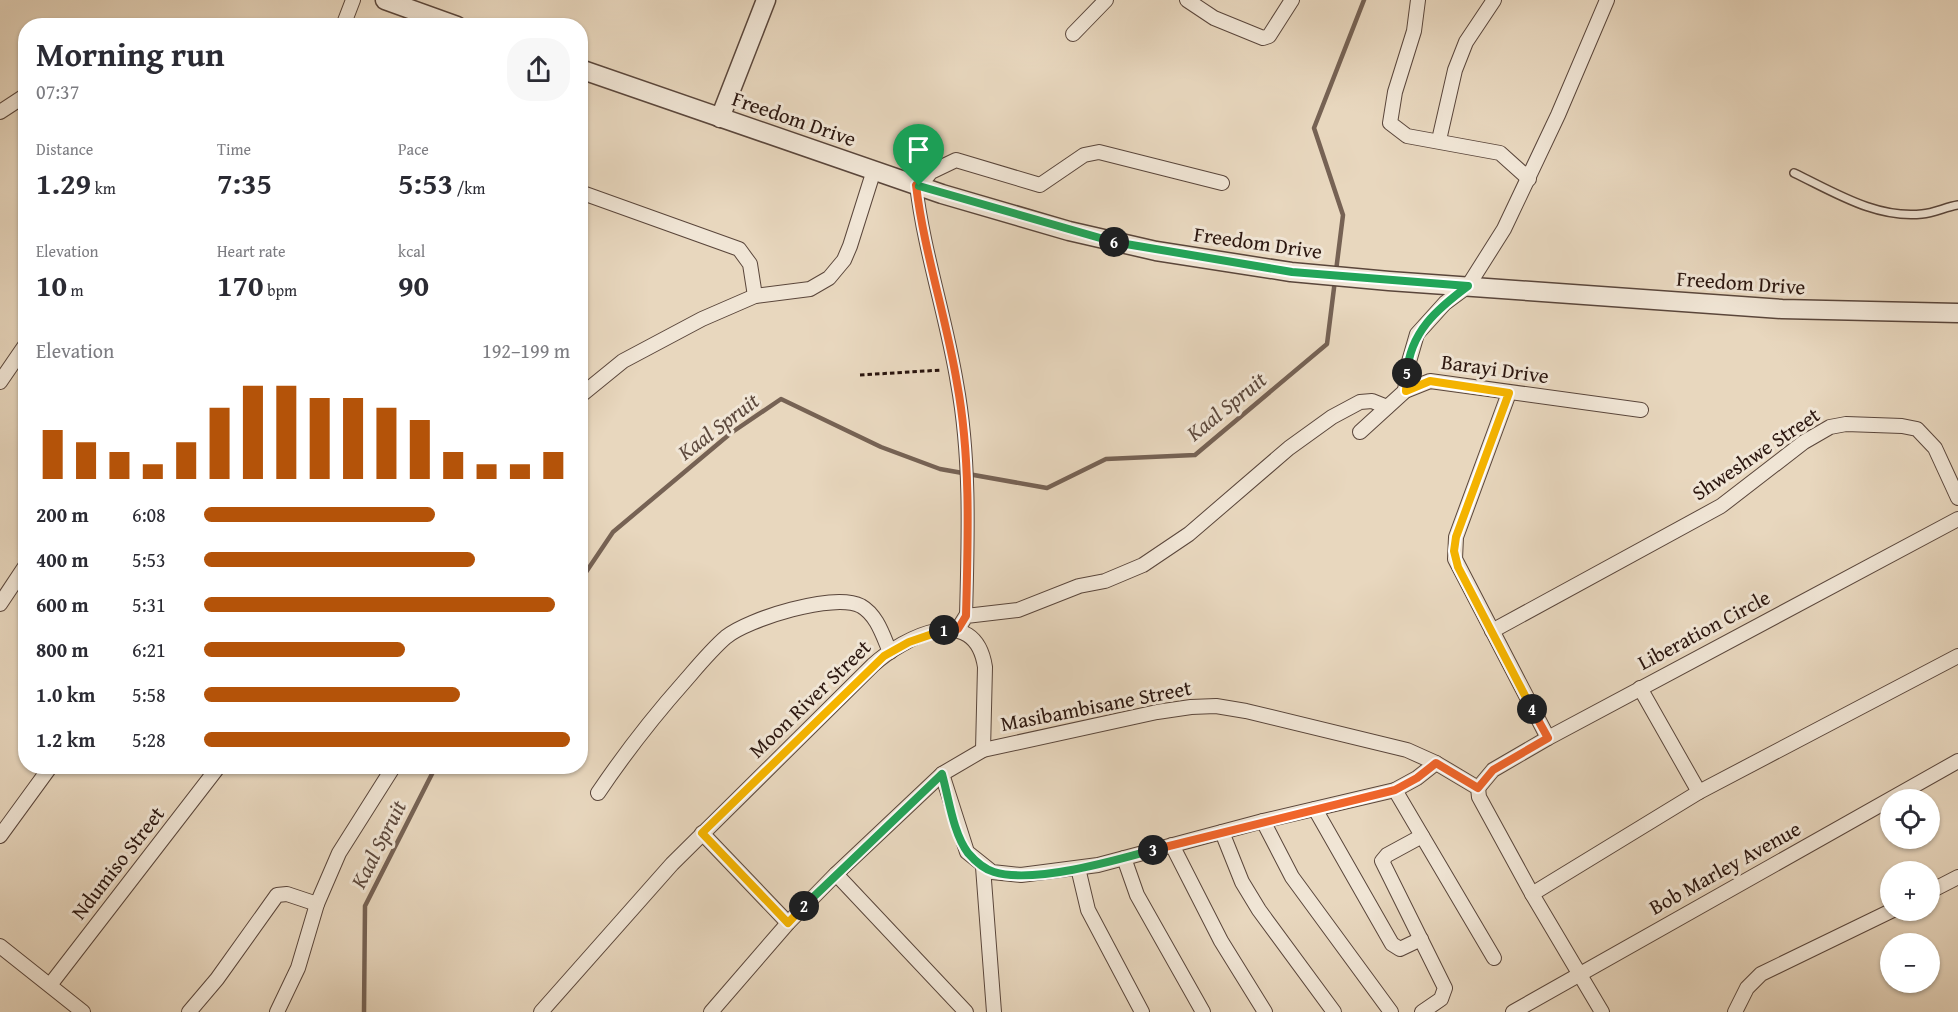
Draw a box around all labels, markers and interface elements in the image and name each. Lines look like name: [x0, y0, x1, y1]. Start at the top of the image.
text: Morning run: [36, 30, 225, 78]
button: share: [507, 38, 570, 101]
text: 07:37: [36, 77, 79, 106]
street label: Freedom Drive: [728, 83, 860, 154]
pin: [893, 124, 944, 186]
icon: arrive: [902, 133, 935, 166]
text: Distance: [36, 137, 93, 161]
text: Time: [217, 137, 251, 161]
text: Pace: [398, 137, 429, 161]
text: 1.29: [36, 161, 91, 205]
text: 7:35: [217, 161, 272, 205]
text: 5:53: [398, 161, 453, 205]
text: km: [91, 176, 116, 200]
text: /km: [453, 176, 485, 200]
street label: Freedom Drive: [1192, 218, 1324, 267]
pin: 6: [1099, 227, 1129, 257]
text: 6: [1110, 230, 1118, 254]
text: Elevation: [36, 239, 99, 263]
text: Heart rate: [217, 239, 286, 263]
text: kcal: [398, 239, 425, 263]
text: 10: [36, 263, 67, 307]
text: 170: [217, 263, 264, 307]
text: 90: [398, 263, 429, 307]
street label: Freedom Drive: [1676, 263, 1807, 302]
text: m: [67, 278, 84, 302]
text: bpm: [264, 278, 297, 302]
text: Elevation: [36, 336, 114, 365]
text: 192–199 m: [482, 336, 570, 365]
street label: Barayi Drive: [1439, 346, 1551, 391]
pin: 5: [1392, 358, 1422, 388]
text: 5: [1403, 361, 1411, 385]
water label: Kaal Spruit: [1178, 363, 1274, 449]
water label: Kaal Spruit: [670, 384, 766, 468]
street label: Shweshwe Street: [1685, 399, 1826, 508]
text: 200 m: [36, 500, 89, 529]
text: 6:08: [132, 500, 166, 529]
text: 400 m: [36, 545, 89, 574]
text: 5:53: [132, 545, 166, 574]
street label: Liberation Circle: [1632, 582, 1776, 678]
text: 600 m: [36, 590, 89, 619]
text: 5:31: [132, 590, 166, 619]
pin: 1: [929, 615, 959, 645]
text: 1: [940, 618, 948, 642]
street label: Moon River Street: [742, 632, 878, 765]
text: 800 m: [36, 635, 89, 664]
text: 6:21: [132, 635, 166, 664]
street label: Masibambisane Street: [998, 672, 1195, 739]
text: 1.0 km: [36, 680, 95, 709]
text: 5:58: [132, 680, 166, 709]
pin: 4: [1517, 694, 1547, 724]
text: 4: [1528, 697, 1536, 721]
text: 1.2 km: [36, 725, 95, 754]
text: 5:28: [132, 725, 166, 754]
map controls: [1880, 789, 1940, 993]
button: locate: [1880, 789, 1940, 849]
water label: Kaal Spruit: [342, 794, 414, 894]
street label: Ndumiso Street: [63, 799, 172, 926]
street label: Bob Marley Avenue: [1643, 813, 1806, 922]
pin: 3: [1138, 835, 1168, 865]
text: 3: [1149, 838, 1157, 862]
button: +: [1880, 861, 1940, 921]
pin: 2: [789, 891, 819, 921]
text: 2: [800, 894, 808, 918]
button: −: [1880, 933, 1940, 993]

